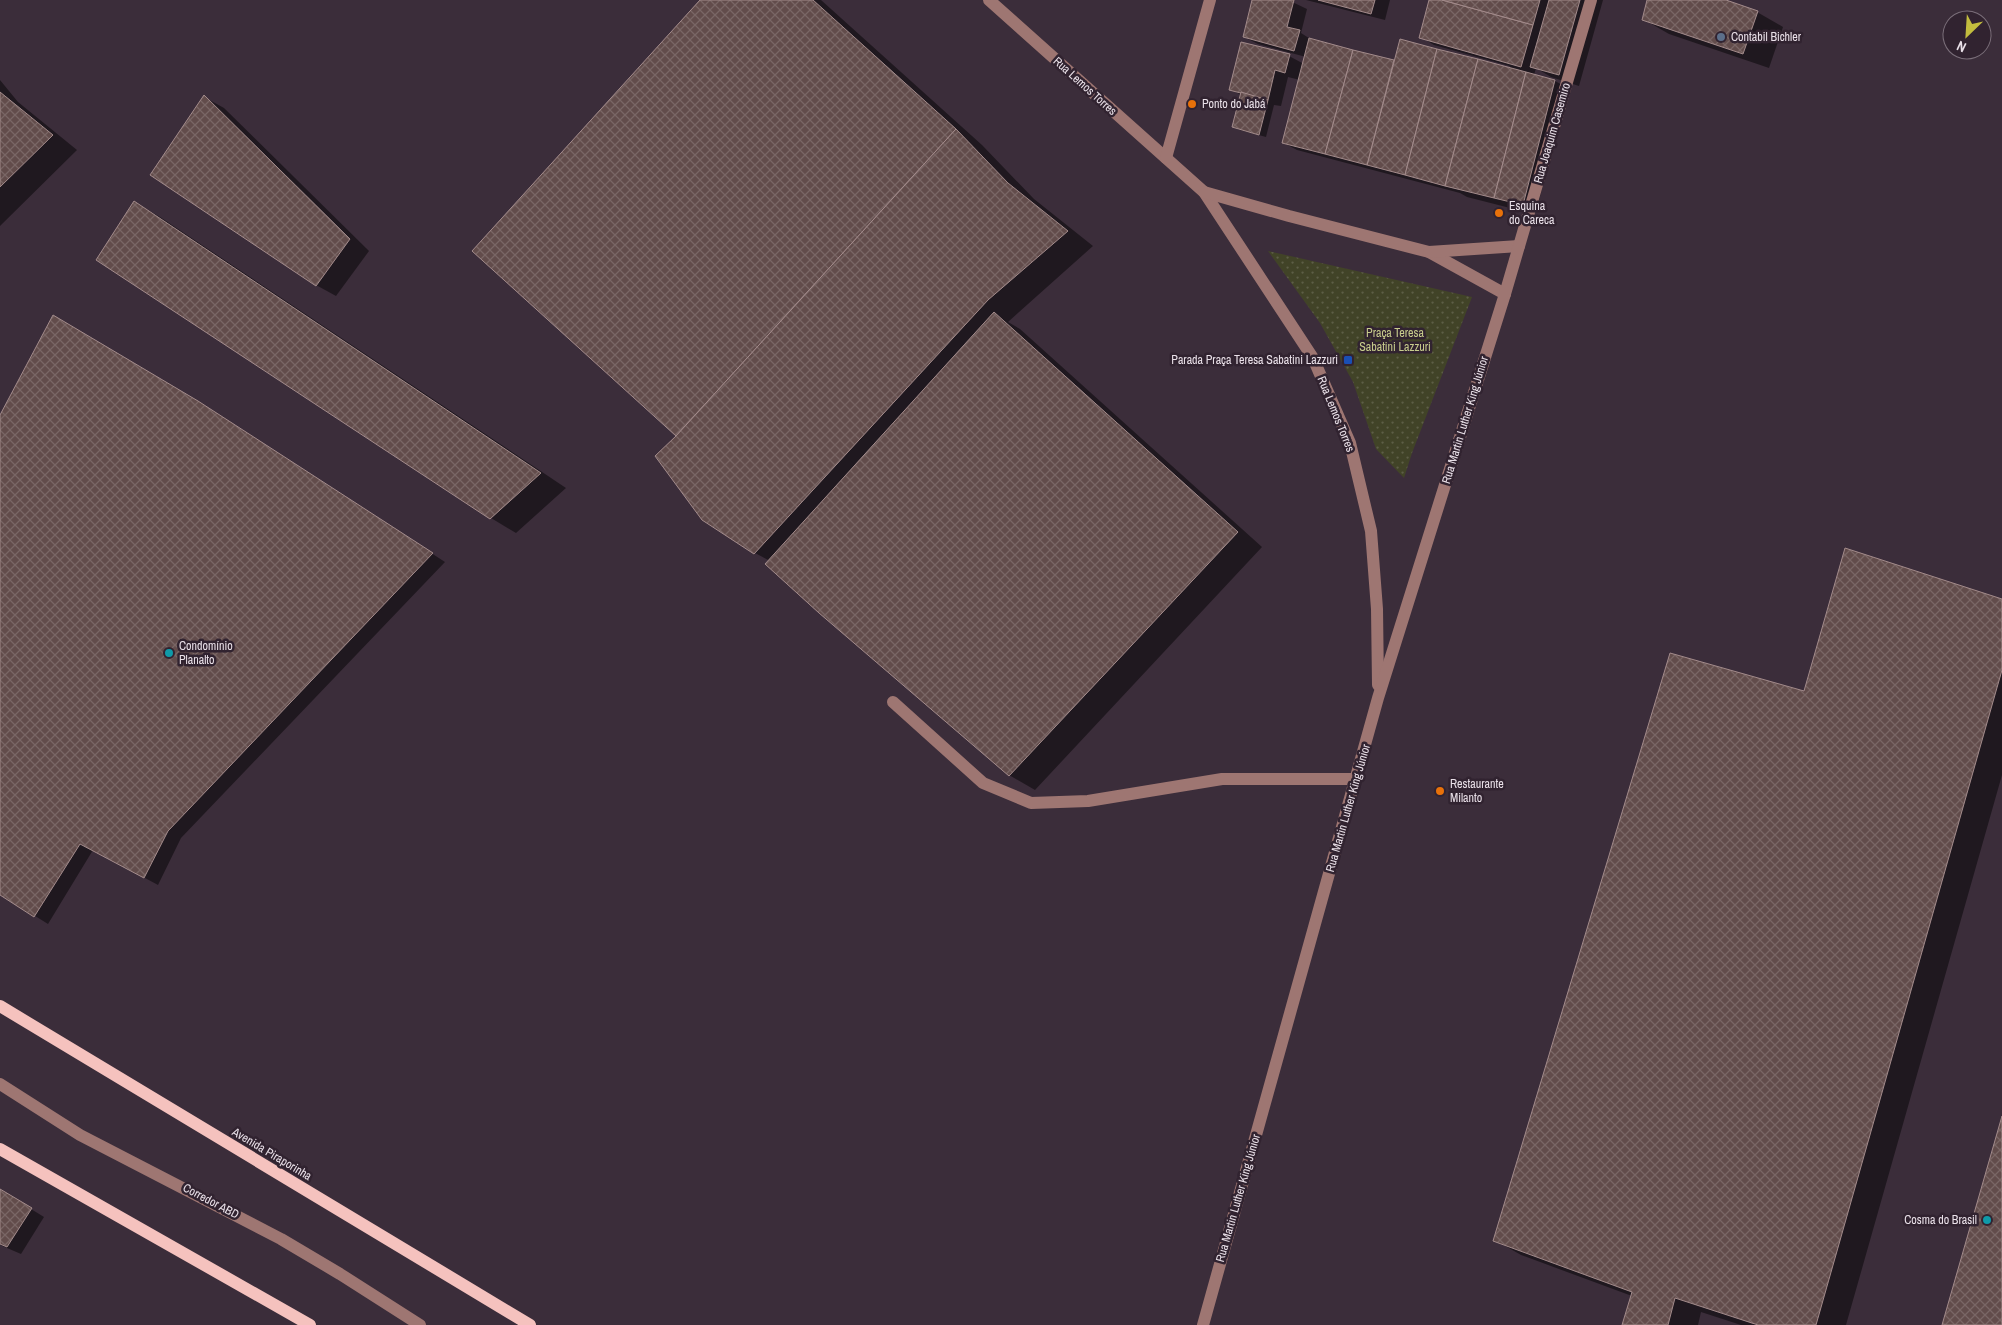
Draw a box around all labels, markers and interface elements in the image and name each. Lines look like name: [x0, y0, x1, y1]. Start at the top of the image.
north arrow: [1942, 10, 1992, 60]
place label: Contabil Bichler: [1731, 29, 1802, 45]
marker: Contabil Bichler: [1715, 31, 1727, 43]
text: N: [1954, 37, 1969, 57]
street label: Rua Lemos Torres: [1050, 53, 1120, 119]
street label: Rua Joaquim Casemiro: [1530, 81, 1574, 185]
place label: Ponto do Jabá: [1202, 96, 1266, 112]
marker: Ponto do Jabá: [1186, 98, 1198, 110]
place label: Esquina do Careca: [1509, 198, 1555, 228]
marker: Esquina do Careca: [1493, 207, 1505, 219]
park label: Praça Teresa Sabatini Lazzuri: [1359, 325, 1431, 355]
place label: Parada Praça Teresa Sabatini Lazzuri: [1171, 352, 1338, 368]
marker: Parada Praça Teresa Sabatini Lazzuri: [1342, 354, 1354, 366]
street label: Rua Martin Luther King Júnior: [1438, 354, 1492, 486]
street label: Rua Lemos Torres: [1314, 374, 1358, 454]
place label: Condomínio Planalto: [179, 638, 233, 668]
marker: Condomínio Planalto: [163, 647, 175, 659]
street label: Rua Martin Luther King Júnior: [1322, 741, 1374, 874]
place label: Restaurante Milanto: [1450, 776, 1504, 806]
marker: Restaurante Milanto: [1434, 785, 1446, 797]
street label: Avenida Piraporinha: [228, 1123, 315, 1184]
street label: Rua Martin Luther King Júnior: [1212, 1131, 1264, 1264]
street label: Corredor ABD: [180, 1180, 242, 1222]
place label: Cosma do Brasil: [1904, 1212, 1977, 1228]
marker: Cosma do Brasil: [1981, 1214, 1993, 1226]

